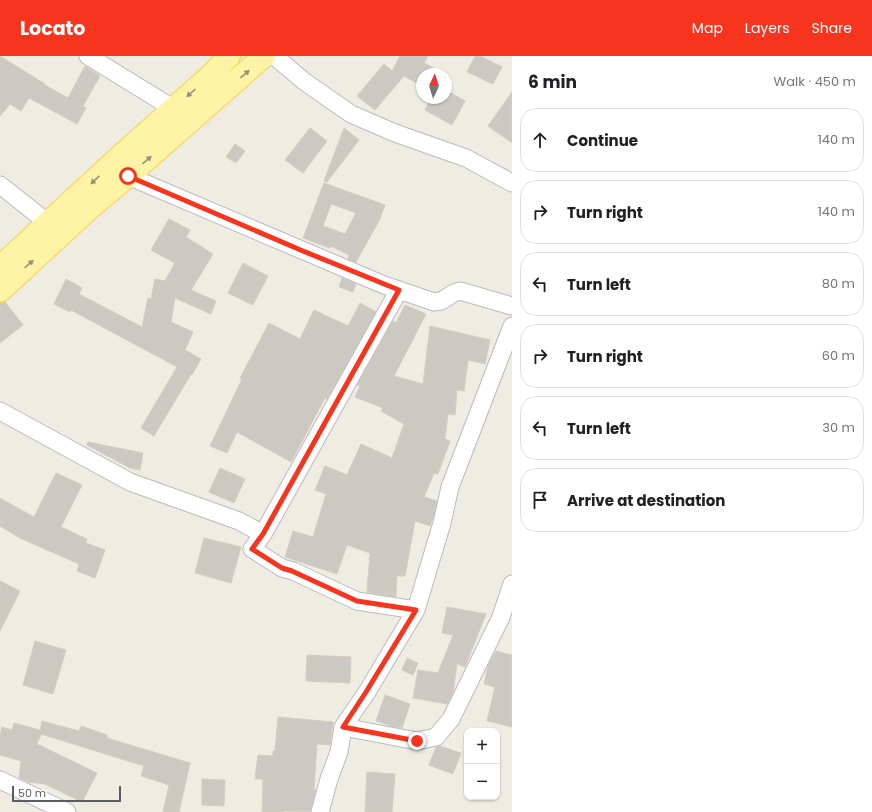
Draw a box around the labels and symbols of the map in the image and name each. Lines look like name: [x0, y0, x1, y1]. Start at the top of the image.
north arrow: [416, 68, 452, 104]
one-way arrow: [239, 69, 250, 78]
one-way arrow: [187, 88, 196, 97]
one-way arrow: [142, 155, 152, 164]
route start: [119, 167, 137, 185]
one-way arrow: [90, 175, 100, 185]
one-way arrow: [24, 260, 34, 269]
route end: [408, 732, 426, 750]
scale bar: [12, 784, 121, 803]

